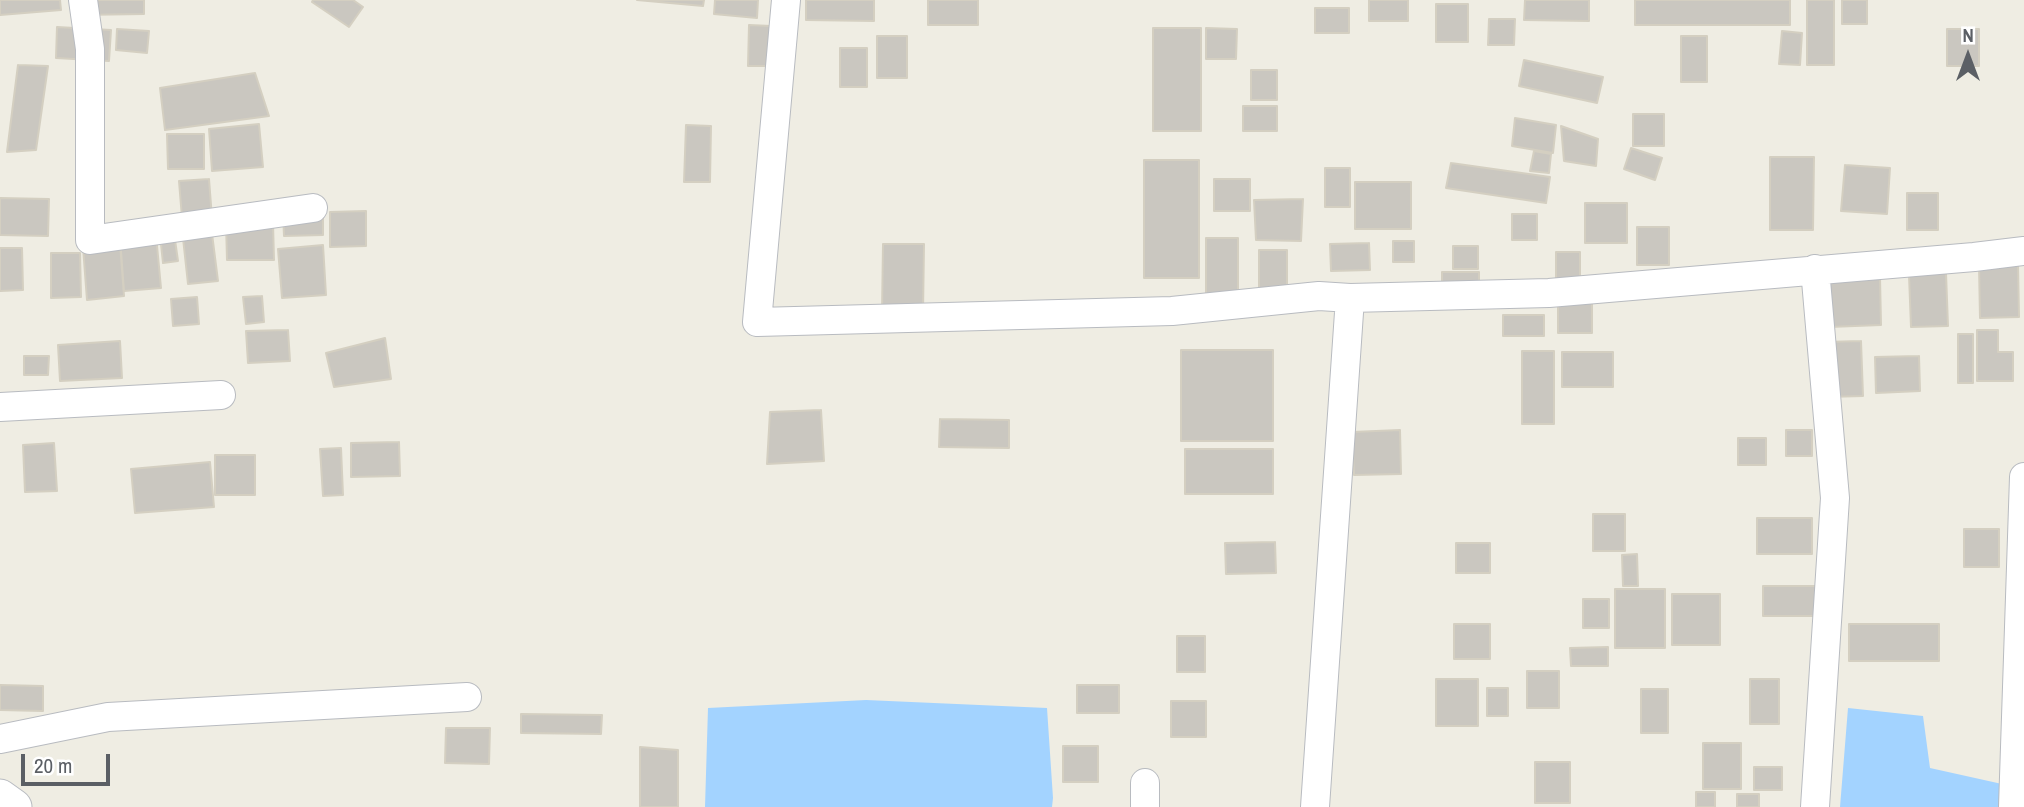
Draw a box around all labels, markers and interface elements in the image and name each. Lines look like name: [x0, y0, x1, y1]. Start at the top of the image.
north arrow: [1933, 21, 2003, 91]
text: N: [1962, 22, 1974, 48]
scale bar: [24, 740, 114, 784]
text: 20 m: [34, 751, 72, 780]

